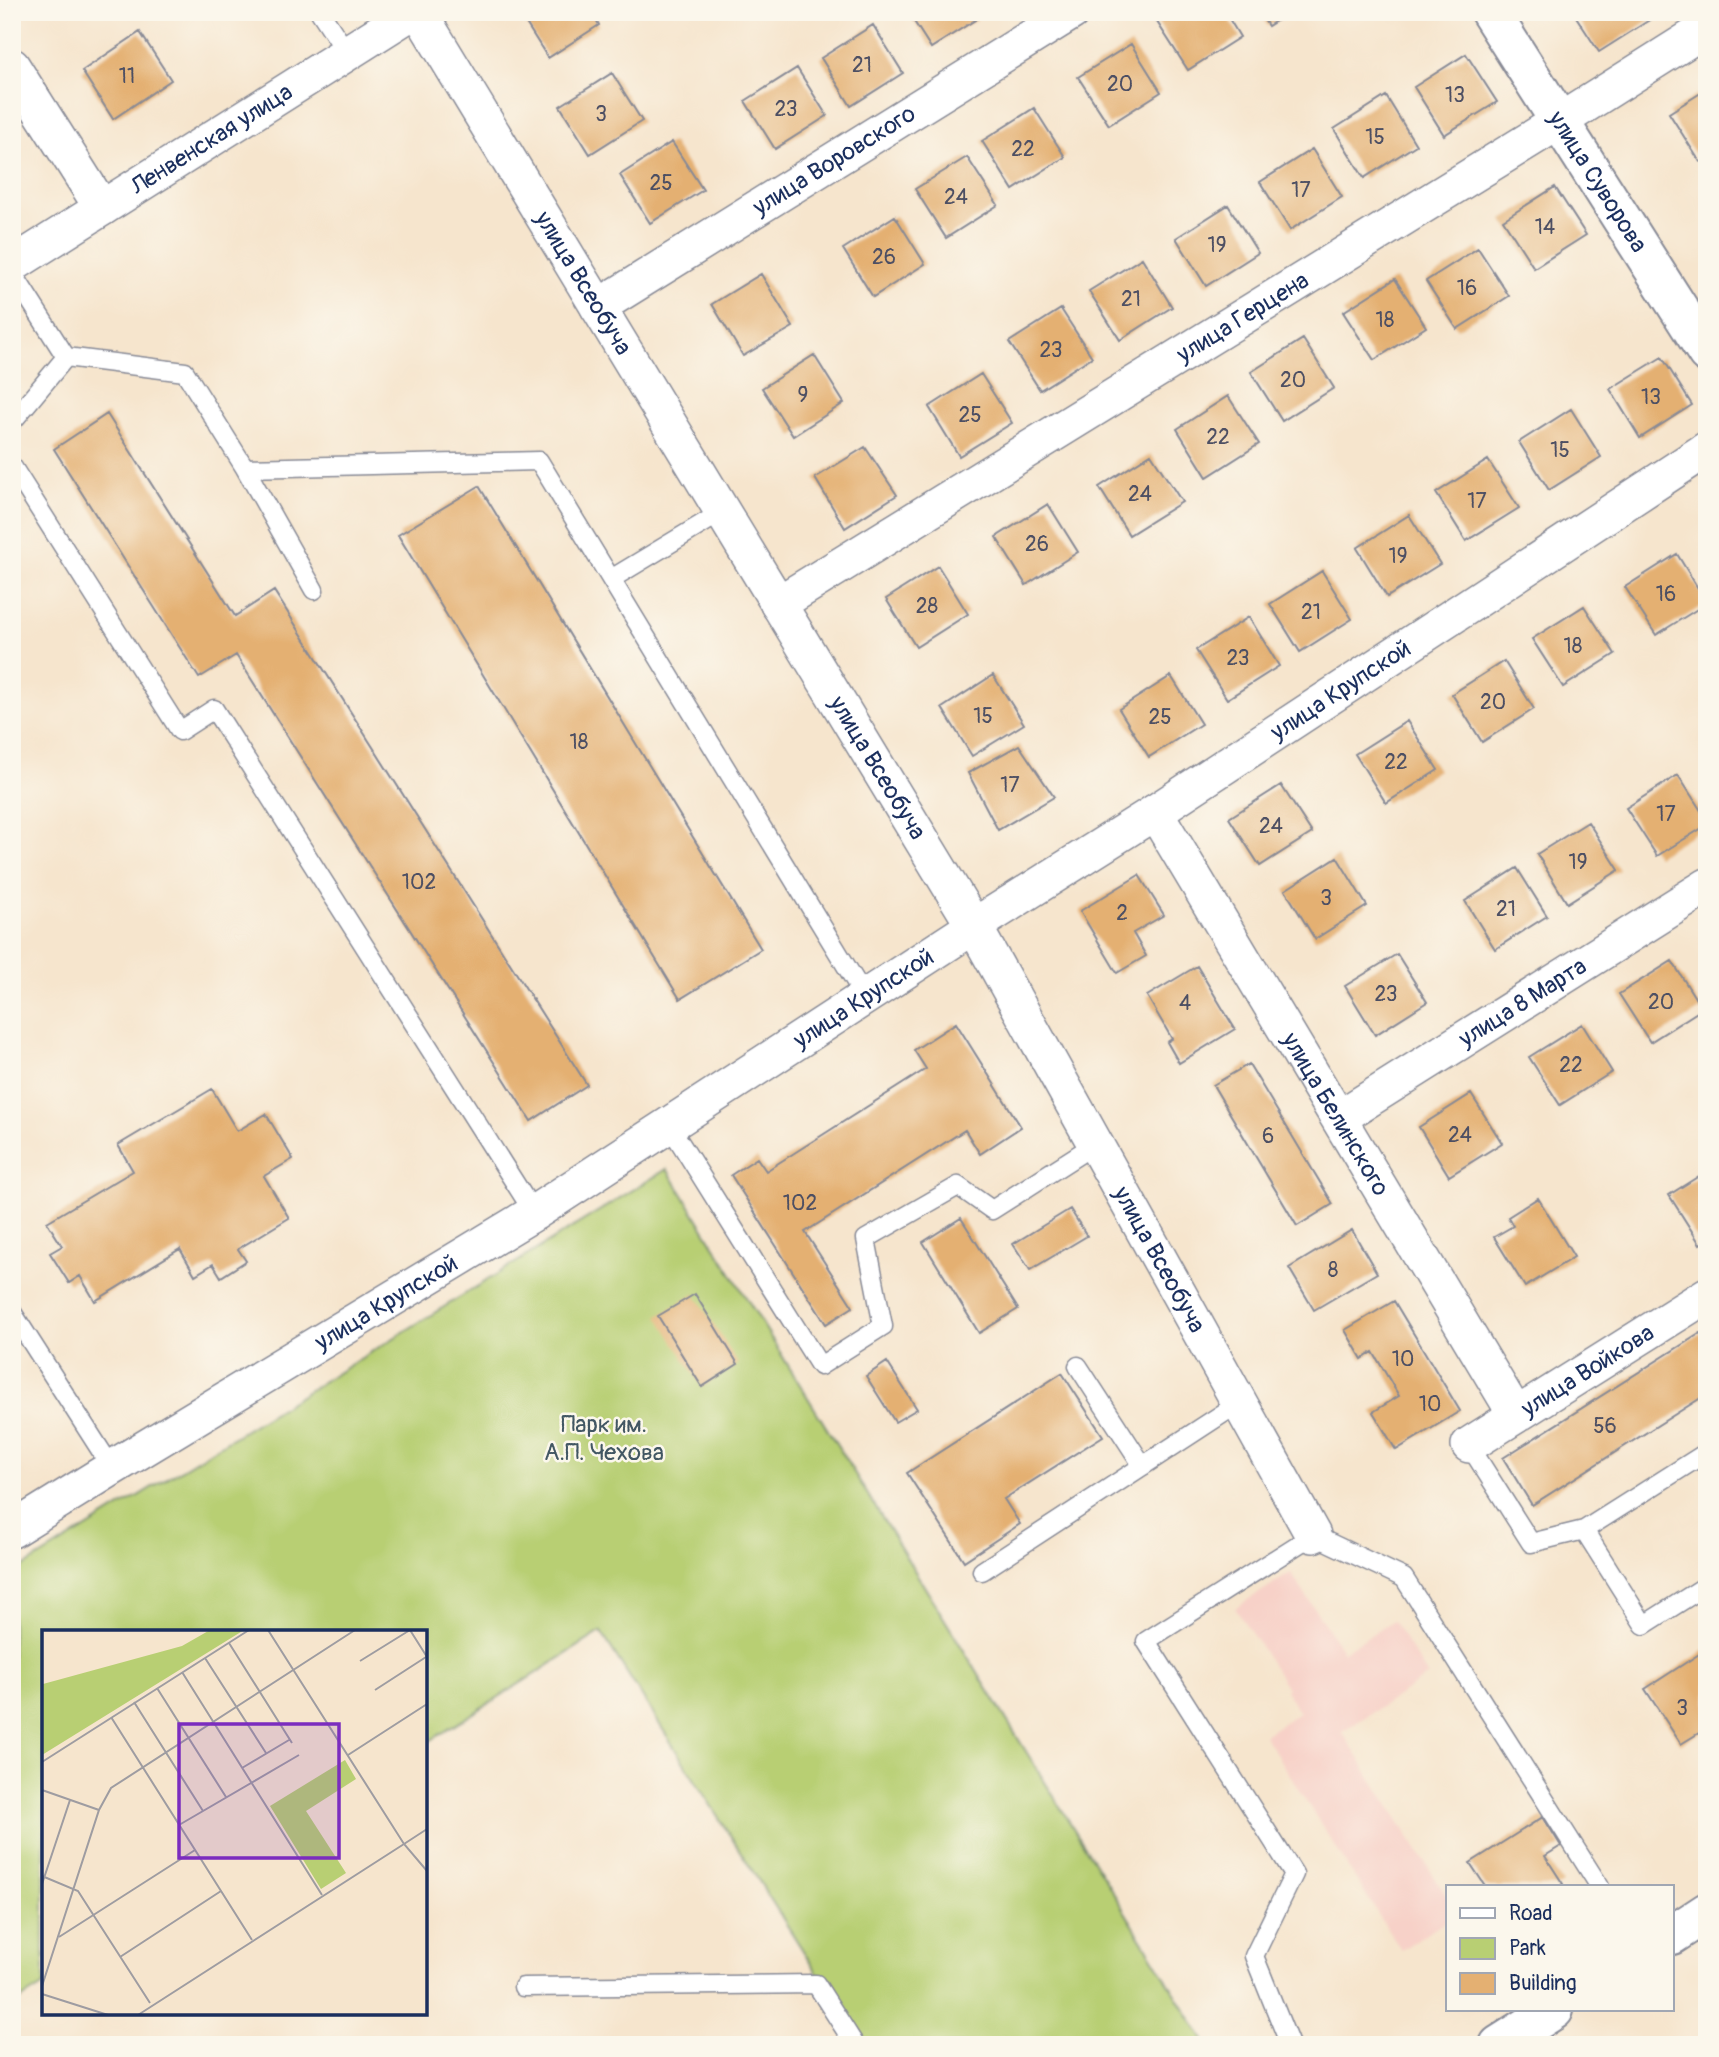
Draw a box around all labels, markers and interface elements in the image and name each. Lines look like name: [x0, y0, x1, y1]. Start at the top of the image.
house number: 21: [852, 52, 872, 79]
house number: 11: [119, 63, 135, 90]
house number: 20: [1107, 71, 1133, 98]
street label: Ленвенская улица: [125, 77, 298, 202]
house number: 13: [1445, 82, 1465, 109]
house number: 23: [775, 96, 797, 123]
street label: улица Воровского: [747, 99, 921, 223]
house number: 3: [595, 101, 607, 128]
street label: улица Суворова: [1541, 105, 1653, 258]
house number: 15: [1365, 124, 1385, 151]
house number: 22: [1011, 136, 1035, 163]
house number: 25: [649, 170, 673, 197]
house number: 17: [1291, 177, 1311, 204]
house number: 24: [944, 184, 968, 211]
street label: улица Всеобуча: [528, 205, 638, 360]
house number: 14: [1535, 214, 1555, 241]
house number: 19: [1207, 232, 1227, 259]
house number: 26: [872, 244, 896, 271]
street label: улица Герцена: [1171, 266, 1314, 370]
house number: 16: [1457, 275, 1477, 302]
house number: 21: [1121, 286, 1141, 313]
house number: 18: [1376, 307, 1394, 334]
house number: 23: [1040, 337, 1062, 364]
house number: 20: [1280, 367, 1306, 394]
house number: 9: [798, 382, 808, 409]
house number: 13: [1641, 384, 1661, 411]
house number: 25: [958, 402, 982, 429]
house number: 22: [1206, 424, 1230, 451]
house number: 15: [1550, 437, 1570, 464]
house number: 24: [1128, 481, 1152, 508]
house number: 17: [1467, 488, 1487, 515]
house number: 26: [1025, 531, 1049, 558]
house number: 19: [1388, 543, 1408, 570]
house number: 16: [1656, 581, 1676, 608]
house number: 28: [916, 593, 938, 620]
house number: 21: [1301, 599, 1321, 626]
house number: 18: [1564, 633, 1582, 660]
street label: улица Крупской: [1264, 634, 1416, 747]
house number: 23: [1227, 645, 1249, 672]
house number: 20: [1480, 689, 1506, 716]
street label: улица Всеобуча: [822, 690, 932, 845]
house number: 15: [973, 703, 993, 730]
house number: 25: [1148, 704, 1172, 731]
house number: 18: [570, 729, 588, 756]
house number: 22: [1384, 749, 1408, 776]
house number: 17: [1000, 772, 1020, 799]
house number: 17: [1656, 801, 1676, 828]
house number: 24: [1259, 813, 1283, 840]
house number: 19: [1568, 849, 1588, 876]
house number: 102: [402, 869, 436, 896]
house number: 3: [1320, 885, 1332, 912]
house number: 21: [1496, 896, 1516, 923]
house number: 2: [1116, 900, 1128, 927]
street label: улица Крупской: [787, 942, 939, 1055]
street label: улица 8 Марта: [1453, 952, 1592, 1054]
house number: 23: [1375, 981, 1397, 1008]
house number: 20: [1648, 989, 1674, 1016]
house number: 4: [1179, 990, 1191, 1017]
street label: улица Белинского: [1275, 1027, 1395, 1201]
house number: 22: [1559, 1052, 1583, 1079]
house number: 24: [1448, 1122, 1472, 1149]
house number: 6: [1262, 1123, 1274, 1150]
street label: улица Всеобуча: [1106, 1181, 1211, 1338]
house number: 102: [783, 1190, 817, 1217]
street label: улица Крупской: [309, 1249, 463, 1357]
house number: 8: [1328, 1257, 1338, 1284]
street label: улица Войкова: [1515, 1318, 1659, 1424]
house number: 10: [1392, 1346, 1414, 1373]
house number: 10: [1419, 1391, 1441, 1418]
park label: Парк им. А.П. Чехова: [544, 1410, 664, 1467]
house number: 56: [1593, 1413, 1617, 1440]
inset map: [42, 1630, 427, 2015]
house number: 3: [1676, 1695, 1688, 1722]
legend: [1446, 1885, 1674, 2011]
text: Road: [1509, 1900, 1553, 1927]
text: Park: [1509, 1935, 1546, 1962]
text: Building: [1509, 1970, 1576, 1997]

